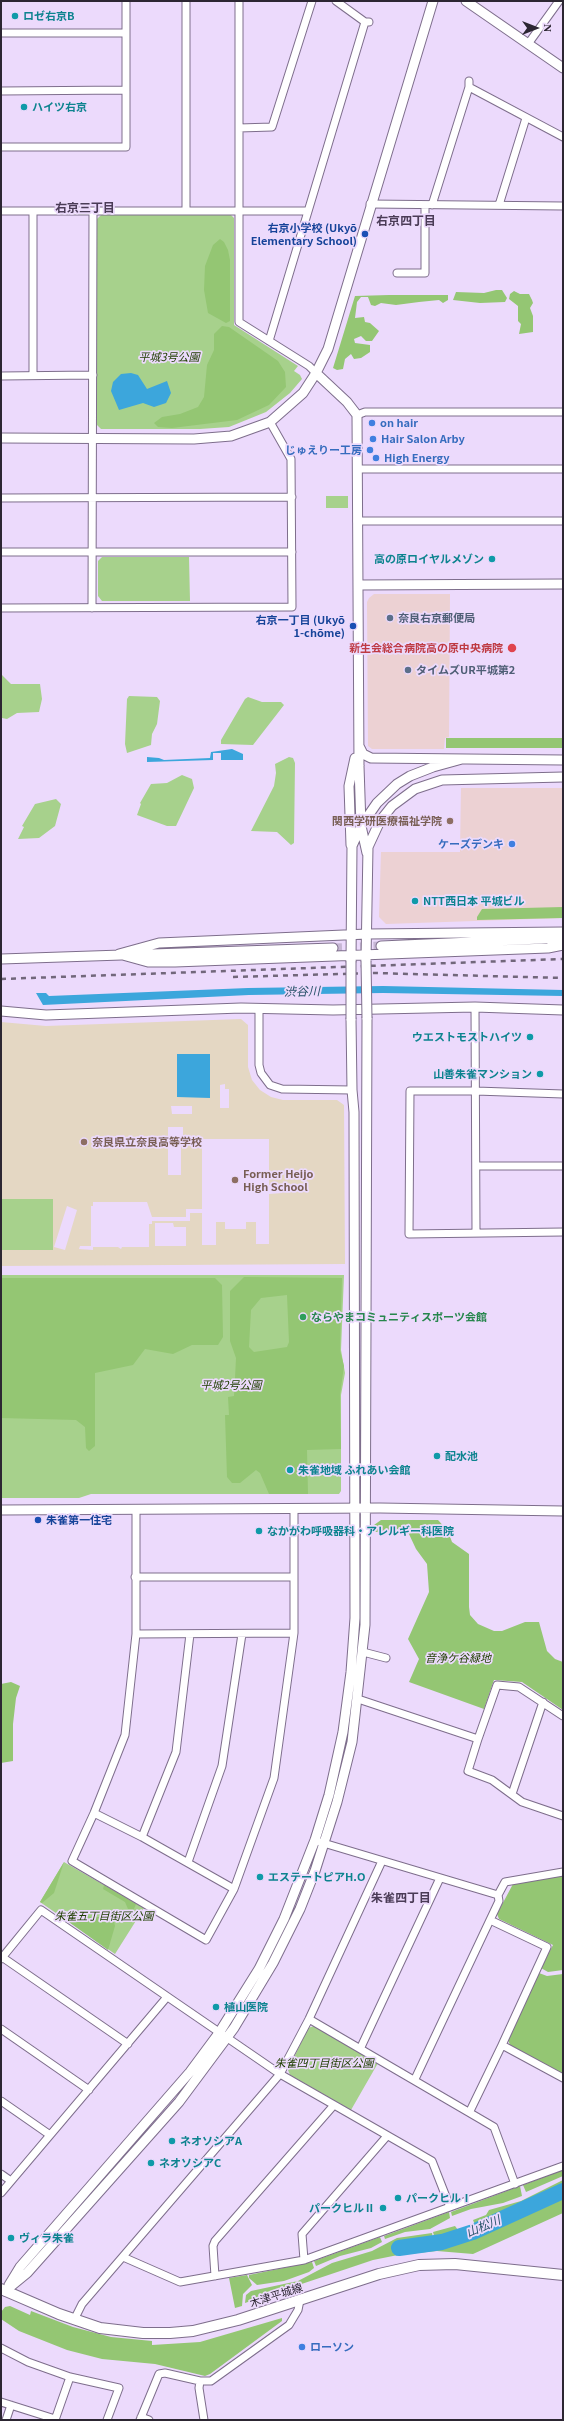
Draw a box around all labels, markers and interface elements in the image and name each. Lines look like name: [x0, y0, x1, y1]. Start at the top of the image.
north arrow: [516, 8, 556, 48]
place label: ロゼ右京B: [23, 9, 74, 23]
marker: ロゼ右京B: [10, 11, 20, 21]
text: N: [542, 24, 554, 32]
place label: ハイツ右京: [32, 100, 87, 114]
marker: ハイツ右京: [19, 102, 29, 112]
district label: 右京三丁目: [55, 200, 115, 214]
district label: 右京四丁目: [376, 213, 436, 227]
place label: 右京小学校 (Ukyō Elementary School): [251, 221, 357, 247]
marker: 右京小学校 (Ukyō Elementary School): [360, 229, 370, 239]
park label: 平城3号公園: [138, 350, 200, 364]
place label: on hair: [380, 416, 418, 430]
marker: on hair: [367, 418, 377, 428]
place label: Hair Salon Arby: [381, 432, 465, 446]
marker: Hair Salon Arby: [368, 434, 378, 444]
place label: じゅえりー工房: [285, 443, 362, 457]
marker: じゅえりー工房: [365, 445, 375, 455]
place label: High Energy: [384, 451, 450, 465]
marker: High Energy: [371, 453, 381, 463]
place label: 高の原ロイヤルメゾン: [374, 552, 484, 566]
marker: 高の原ロイヤルメゾン: [487, 554, 497, 564]
place label: 奈良右京郵便局: [398, 611, 475, 625]
place label: 右京一丁目 (Ukyō 1-chōme): [255, 613, 345, 639]
marker: 奈良右京郵便局: [385, 613, 395, 623]
marker: 右京一丁目 (Ukyō 1-chōme): [348, 621, 358, 631]
place label: 新生会総合病院高の原中央病院: [349, 641, 503, 655]
marker: 新生会総合病院高の原中央病院: [506, 642, 518, 654]
place label: タイムズUR平城第2: [416, 663, 515, 677]
marker: タイムズUR平城第2: [403, 665, 413, 675]
place label: 関西学研医療福祉学院: [332, 814, 442, 828]
marker: 関西学研医療福祉学院: [445, 816, 455, 826]
place label: ケーズデンキ: [438, 837, 504, 851]
marker: ケーズデンキ: [507, 839, 517, 849]
place label: NTT西日本 平城ビル: [423, 894, 524, 908]
marker: NTT西日本 平城ビル: [410, 896, 420, 906]
water label: 渋谷川: [284, 983, 320, 999]
place label: ウエストモストハイツ: [412, 1030, 522, 1044]
marker: ウエストモストハイツ: [525, 1032, 535, 1042]
place label: 山善朱雀マンション: [433, 1067, 532, 1081]
marker: 山善朱雀マンション: [535, 1069, 545, 1079]
place label: 奈良県立奈良高等学校: [92, 1135, 202, 1149]
marker: 奈良県立奈良高等学校: [79, 1137, 89, 1147]
place label: Former Heijo High School: [243, 1167, 313, 1193]
marker: Former Heijo High School: [230, 1175, 240, 1185]
place label: ならやまコミュニティスポーツ会館: [311, 1310, 487, 1324]
marker: ならやまコミュニティスポーツ会館: [298, 1312, 308, 1322]
park label: 平城2号公園: [200, 1378, 262, 1392]
place label: 配水池: [445, 1449, 478, 1463]
marker: 配水池: [432, 1451, 442, 1461]
place label: 朱雀地域 ふれあい会館: [298, 1463, 410, 1477]
marker: 朱雀地域 ふれあい会館: [285, 1465, 295, 1475]
place label: 朱雀第一住宅: [46, 1513, 112, 1527]
marker: 朱雀第一住宅: [33, 1515, 43, 1525]
place label: なかがわ呼吸器科・アレルギー科医院: [267, 1524, 454, 1538]
marker: なかがわ呼吸器科・アレルギー科医院: [254, 1526, 264, 1536]
park label: 音浄ケ谷緑地: [425, 1651, 491, 1665]
place label: エステートピアH.O: [268, 1870, 365, 1884]
marker: エステートピアH.O: [255, 1872, 265, 1882]
district label: 朱雀四丁目: [371, 1890, 431, 1904]
park label: 朱雀五丁目街区公園: [55, 1909, 153, 1923]
place label: 植山医院: [224, 2000, 268, 2014]
marker: 植山医院: [211, 2002, 221, 2012]
park label: 朱雀四丁目街区公園: [275, 2056, 373, 2070]
place label: ネオソシアA: [180, 2134, 242, 2148]
marker: ネオソシアA: [167, 2136, 177, 2146]
place label: ネオソシアC: [159, 2156, 221, 2170]
marker: ネオソシアC: [146, 2158, 156, 2168]
place label: パークヒルⅠ: [406, 2191, 472, 2205]
marker: パークヒルⅠ: [393, 2193, 403, 2203]
place label: パークヒルⅡ: [309, 2201, 375, 2215]
marker: パークヒルⅡ: [378, 2203, 388, 2213]
water label: 山松川: [464, 2212, 502, 2240]
place label: ヴィラ朱雀: [19, 2231, 74, 2245]
marker: ヴィラ朱雀: [6, 2233, 16, 2243]
street label: 木津平城線: [248, 2280, 304, 2310]
place label: ローソン: [310, 2340, 354, 2354]
marker: ローソン: [297, 2342, 307, 2352]

